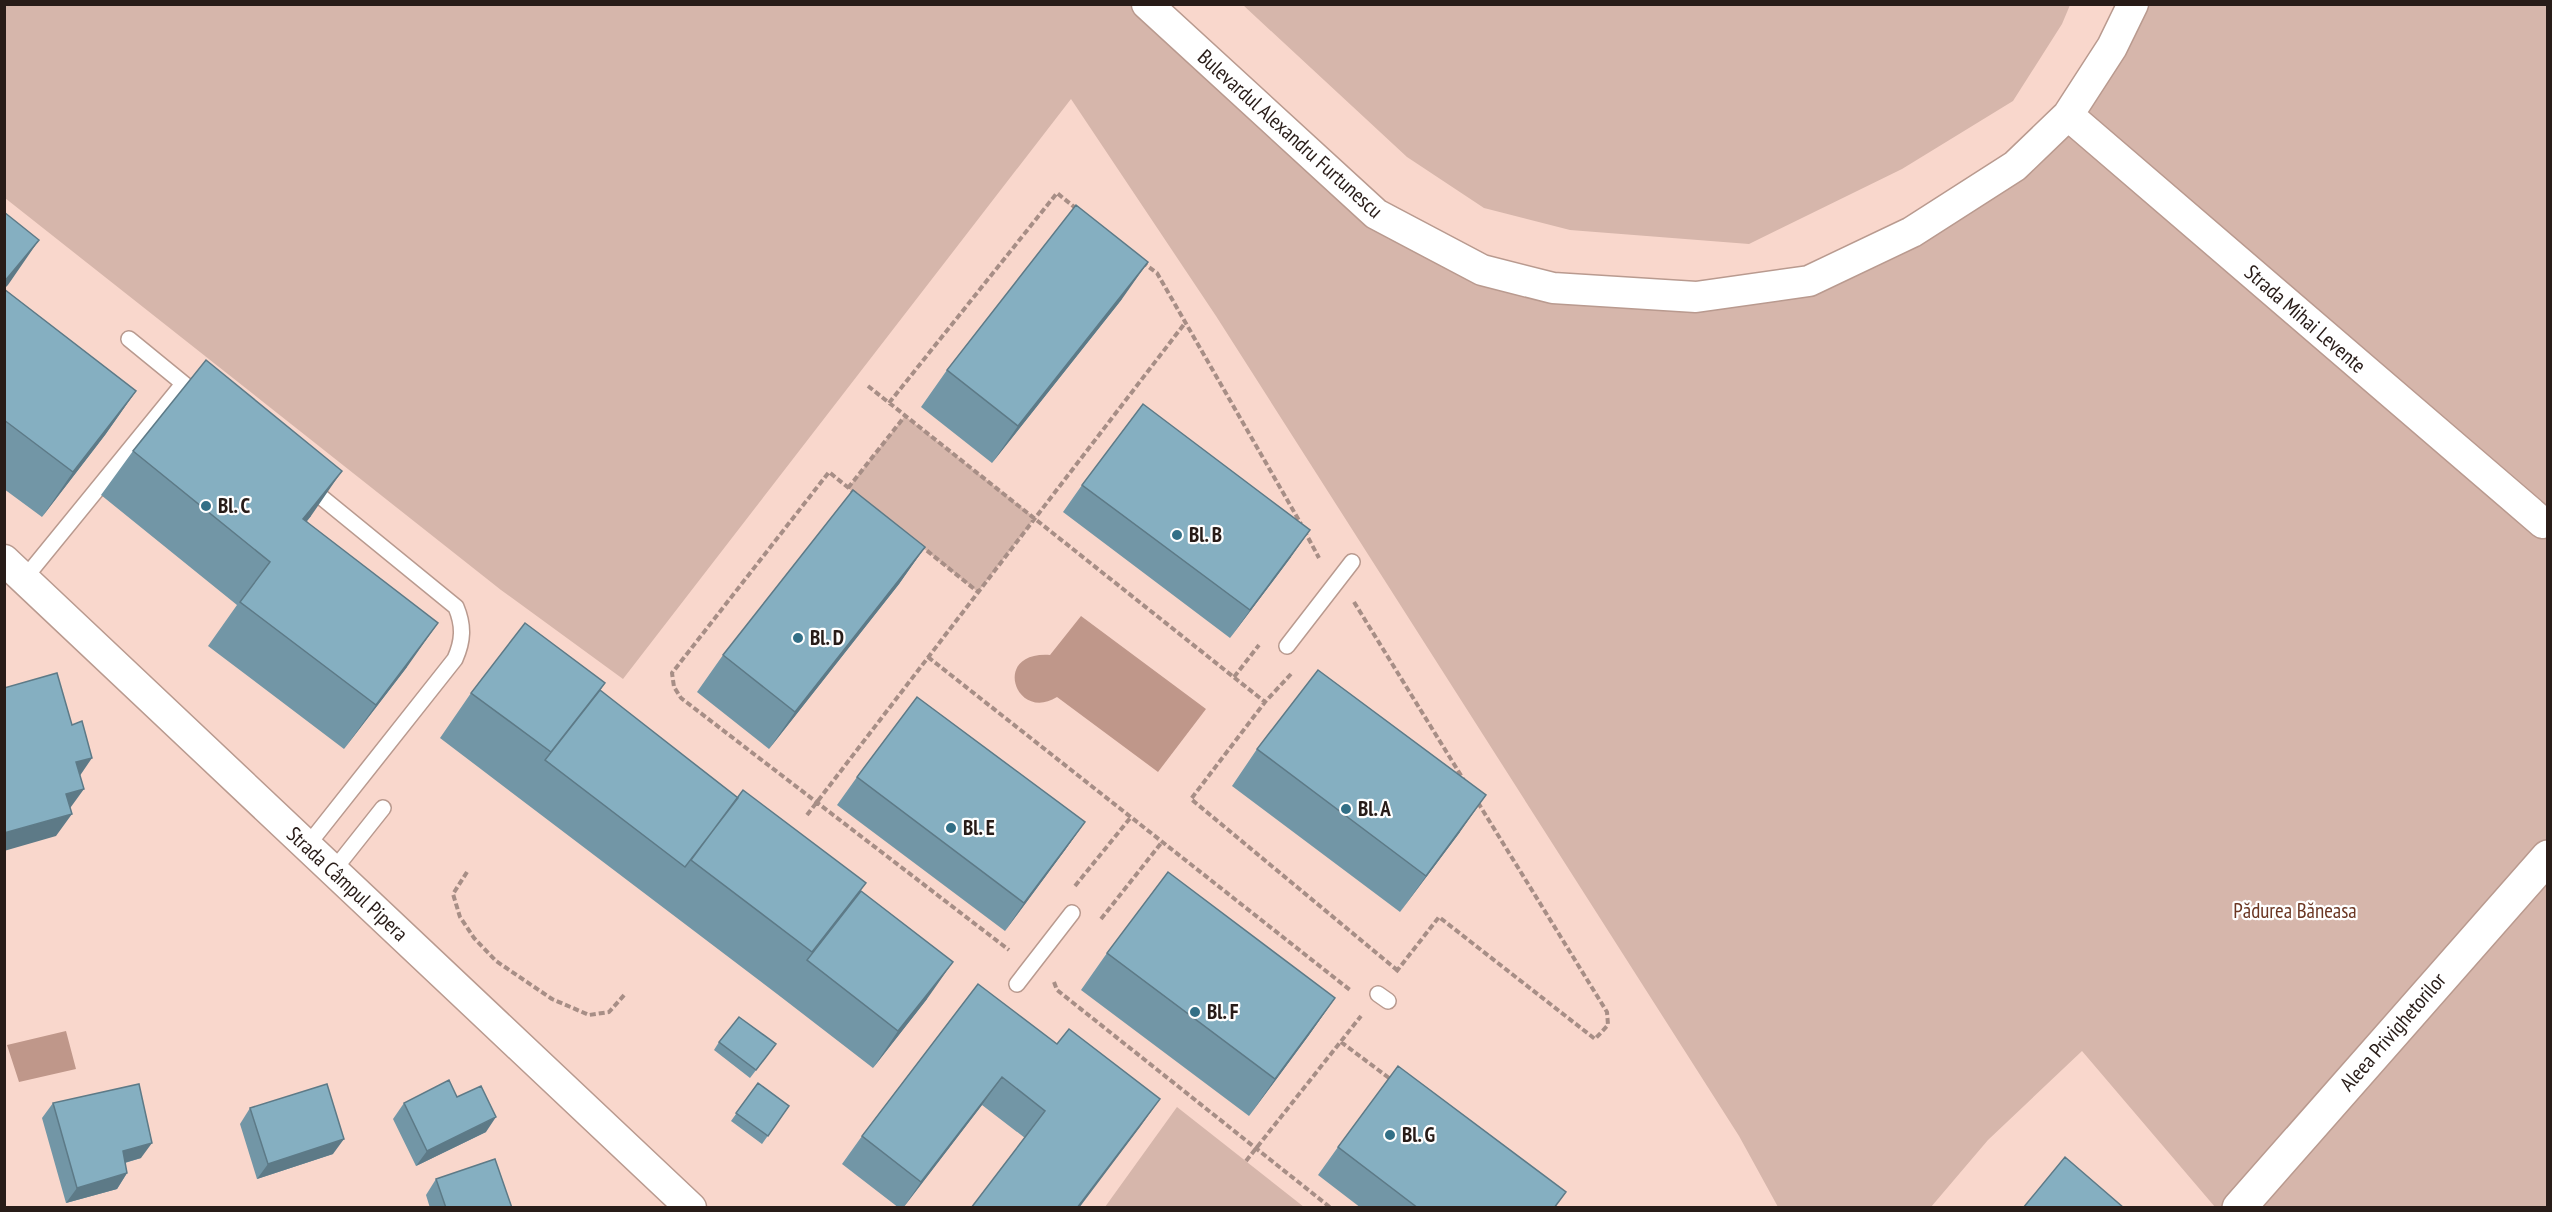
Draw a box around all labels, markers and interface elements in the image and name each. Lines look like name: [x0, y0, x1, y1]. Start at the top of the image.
street label: Bulevardul Alexandru Furtunescu: [1192, 43, 1388, 224]
street label: Strada Mihai Levente: [2239, 259, 2371, 379]
place label: Bl. C: [218, 492, 251, 519]
marker: Bl. C: [199, 499, 213, 513]
place label: Bl. B: [1189, 521, 1222, 548]
marker: Bl. B: [1170, 528, 1184, 542]
place label: Bl. D: [810, 624, 844, 651]
marker: Bl. D: [791, 631, 805, 645]
place label: Bl. A: [1358, 795, 1391, 822]
marker: Bl. A: [1339, 802, 1353, 816]
place label: Bl. E: [963, 814, 995, 841]
street label: Strada Câmpul Pipera: [281, 821, 414, 947]
marker: Bl. E: [944, 821, 958, 835]
park label: Pădurea Băneasa: [2233, 897, 2357, 924]
street label: Aleea Privighetorilor: [2334, 967, 2452, 1097]
place label: Bl. F: [1207, 998, 1239, 1025]
marker: Bl. F: [1188, 1005, 1202, 1019]
place label: Bl. G: [1402, 1121, 1435, 1148]
marker: Bl. G: [1383, 1128, 1397, 1142]

